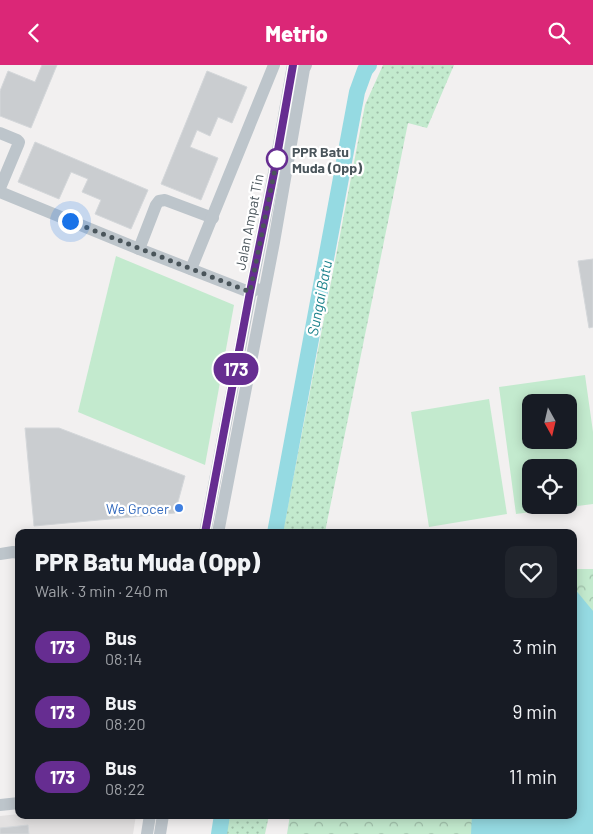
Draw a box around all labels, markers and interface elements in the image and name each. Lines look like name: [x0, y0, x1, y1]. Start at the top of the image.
icon: back: [20, 19, 48, 47]
icon: search: [545, 19, 573, 47]
text: Metrio: [265, 20, 328, 46]
place label: PPR Batu Muda (Opp): [292, 143, 362, 176]
marker: PPR Batu Muda (Opp): [266, 148, 288, 170]
street label: Jalan Ampat Tin: [231, 172, 267, 272]
your location: [58, 209, 83, 234]
water label: Sungai Batu: [303, 259, 335, 337]
line badge: 173: [207, 353, 265, 385]
text: 173: [223, 358, 249, 380]
north arrow: [522, 394, 578, 449]
map controls: [522, 394, 577, 514]
button: locate: [522, 459, 577, 514]
place label: We Grocer: [106, 500, 169, 517]
marker: We Grocer: [173, 502, 185, 514]
button: heart: [505, 546, 557, 598]
text: PPR Batu Muda (Opp): [35, 547, 260, 576]
text: Walk · 3 min · 240 m: [35, 581, 168, 600]
text: Bus: [105, 626, 137, 649]
text: 3 min: [513, 635, 557, 658]
text: 173: [50, 636, 75, 658]
text: 08:14: [105, 649, 142, 668]
text: Bus: [105, 691, 137, 714]
text: 9 min: [513, 700, 557, 723]
text: 173: [50, 701, 75, 723]
text: 08:20: [105, 714, 145, 733]
text: Bus: [105, 756, 137, 779]
text: 11 min: [509, 765, 557, 788]
text: 173: [50, 766, 75, 788]
text: 08:22: [105, 779, 145, 798]

